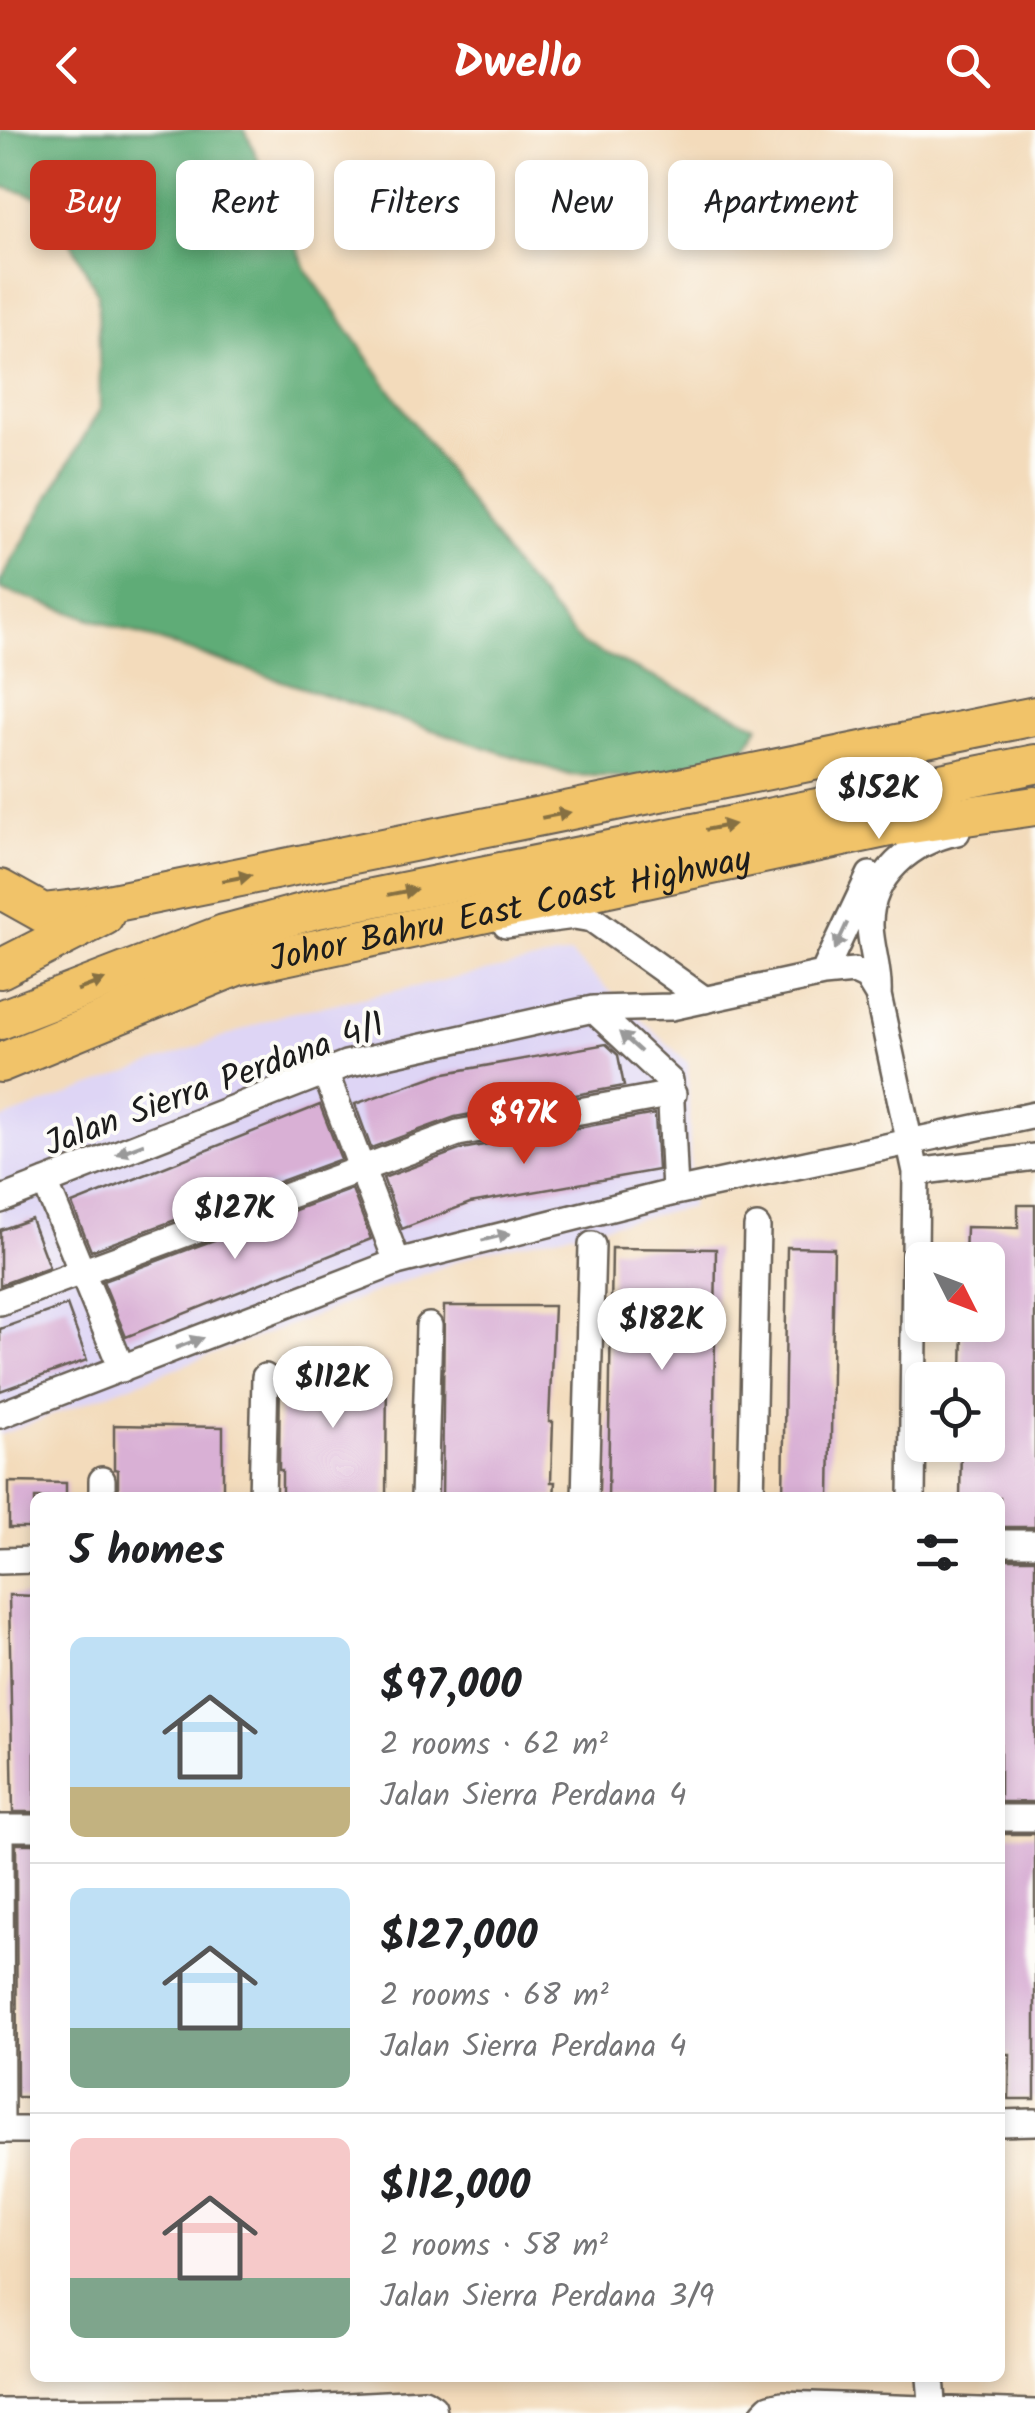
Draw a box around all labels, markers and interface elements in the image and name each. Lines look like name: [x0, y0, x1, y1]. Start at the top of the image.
text: Dwello: [453, 29, 582, 101]
icon: back: [40, 38, 95, 93]
icon: search: [940, 38, 995, 93]
chip: Buy: [30, 160, 156, 250]
chip: Rent: [176, 160, 314, 250]
chip: Filters: [334, 160, 495, 250]
chip: New: [515, 160, 648, 250]
chip: Apartment: [668, 160, 893, 250]
pin: $152K: [809, 757, 949, 842]
text: $152K: [838, 764, 920, 815]
one-way arrow: [541, 806, 572, 822]
one-way arrow: [705, 819, 736, 835]
street label: Johor Bahru East Coast Highway: [264, 832, 757, 989]
one-way arrow: [222, 870, 253, 886]
one-way arrow: [386, 884, 418, 899]
one-way arrow: [832, 921, 849, 950]
one-way arrow: [76, 977, 106, 992]
street label: Jalan Sierra Perdana 4/1: [37, 998, 393, 1173]
one-way arrow: [618, 1032, 643, 1054]
pin: $97K: [465, 1082, 583, 1167]
text: $97K: [489, 1089, 559, 1140]
one-way arrow: [115, 1141, 145, 1157]
pin: $127K: [165, 1177, 305, 1262]
text: $127K: [194, 1184, 276, 1235]
one-way arrow: [481, 1229, 512, 1245]
north arrow: [905, 1242, 1005, 1342]
map controls: [905, 1242, 1005, 1462]
pin: $182K: [592, 1288, 732, 1373]
text: $182K: [619, 1295, 705, 1346]
one-way arrow: [174, 1334, 204, 1350]
pin: $112K: [263, 1346, 403, 1431]
text: $112K: [295, 1353, 371, 1404]
button: locate: [905, 1362, 1005, 1462]
text: 5 homes: [70, 1519, 225, 1586]
icon: filters: [910, 1525, 965, 1580]
text: $97,000: [380, 1653, 522, 1720]
icon: home: [150, 1677, 270, 1797]
text: 2 rooms · 62 m²: [380, 1720, 608, 1771]
text: Jalan Sierra Perdana 4: [380, 1771, 687, 1822]
text: $127,000: [380, 1904, 538, 1971]
icon: home: [150, 1928, 270, 2048]
text: 2 rooms · 68 m²: [380, 1971, 609, 2022]
text: Jalan Sierra Perdana 4: [380, 2022, 687, 2073]
text: $112,000: [380, 2154, 530, 2221]
icon: home: [150, 2178, 270, 2298]
text: 2 rooms · 58 m²: [380, 2221, 608, 2272]
text: Jalan Sierra Perdana 3/9: [380, 2272, 714, 2323]

